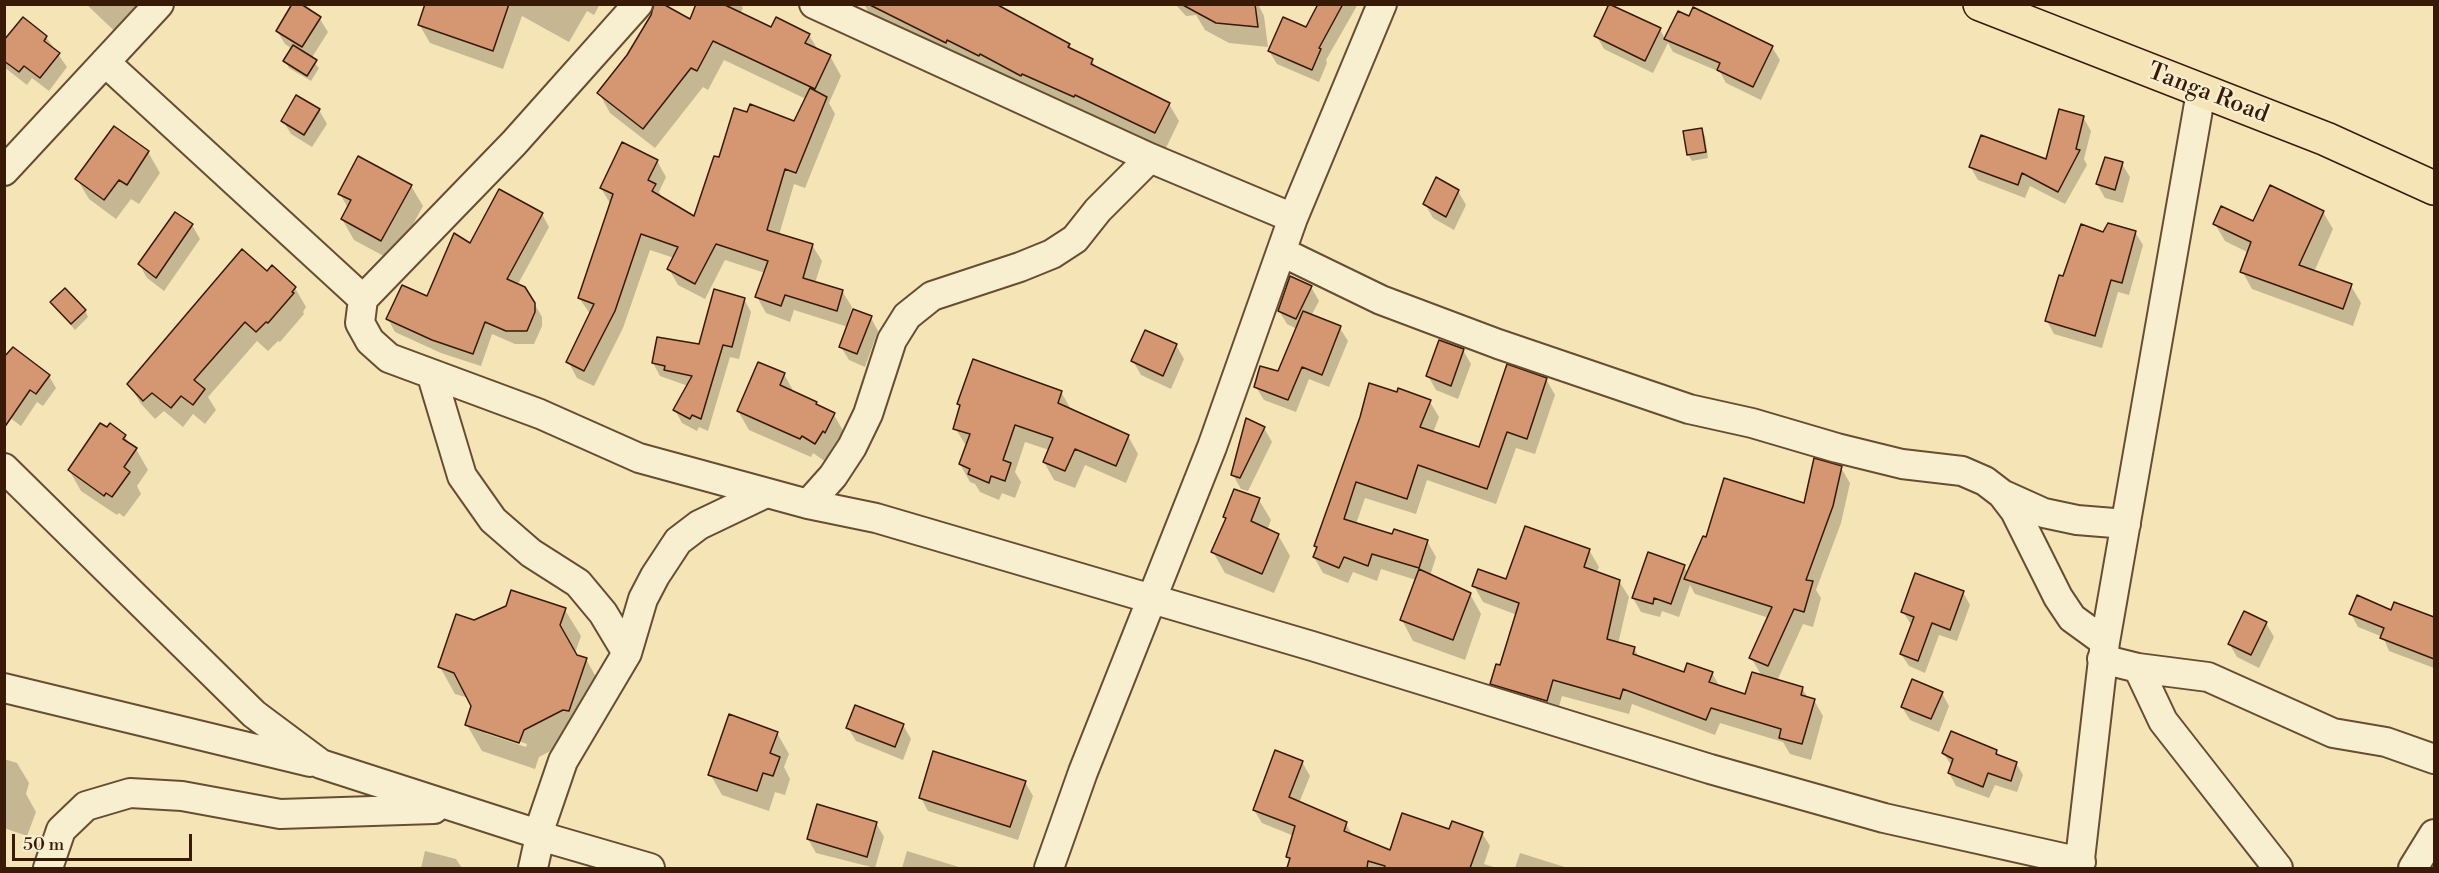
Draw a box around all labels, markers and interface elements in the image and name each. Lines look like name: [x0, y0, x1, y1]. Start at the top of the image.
street label: Tanga Road: [2144, 58, 2272, 130]
scale bar: [15, 822, 195, 860]
text: 50 m: [23, 833, 64, 856]

